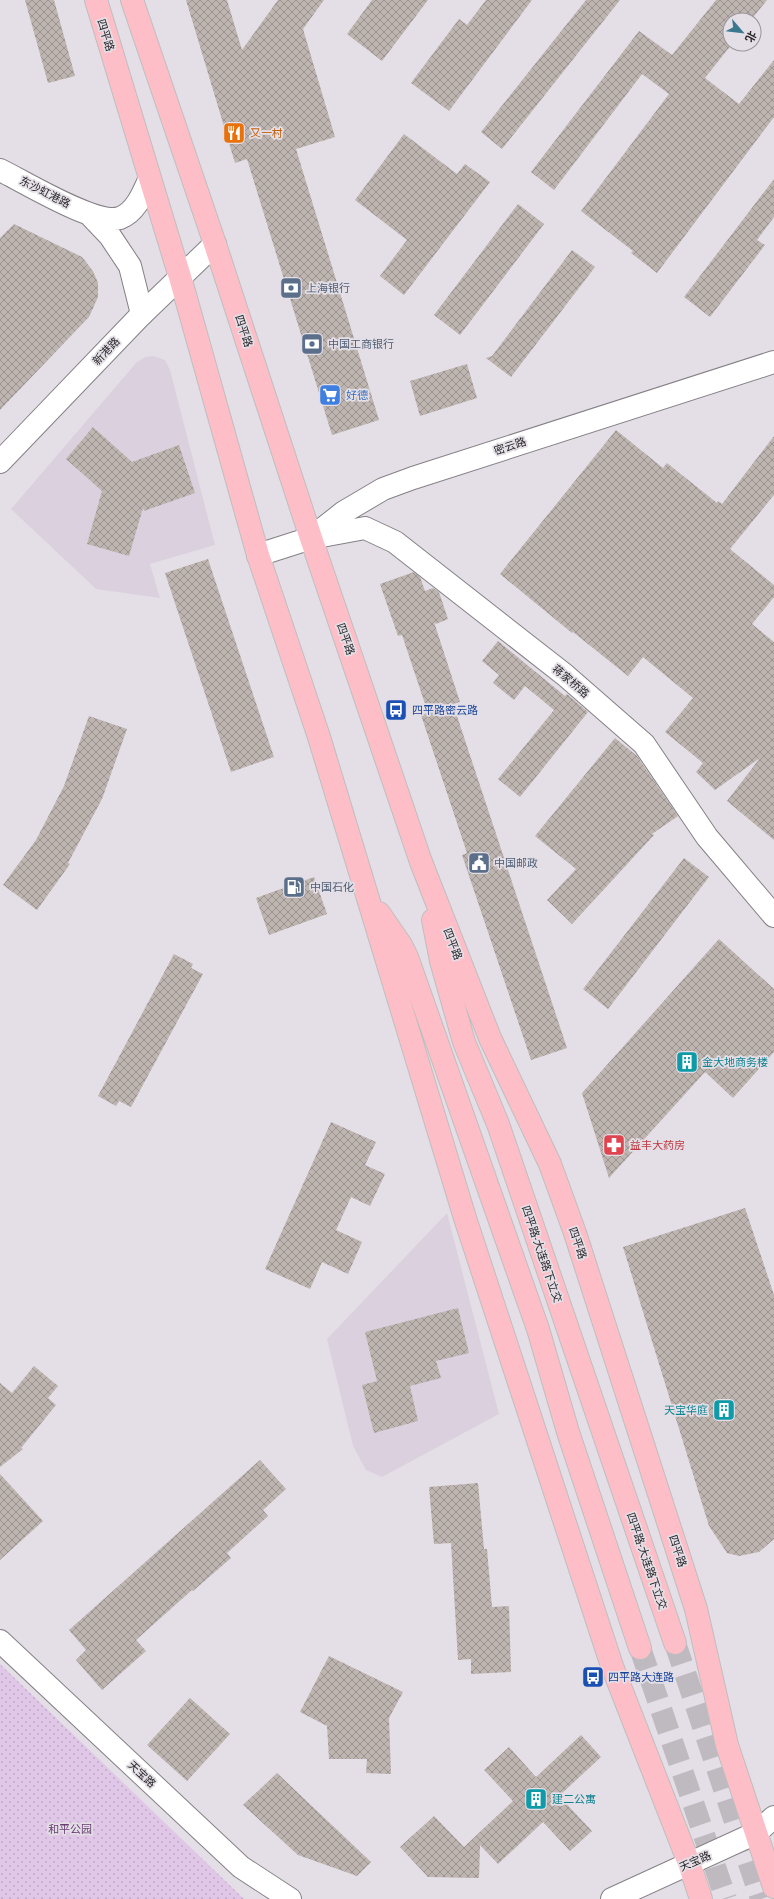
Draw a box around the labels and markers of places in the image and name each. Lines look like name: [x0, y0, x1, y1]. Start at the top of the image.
restaurant icon: 又一村: [221, 120, 247, 146]
place label: 又一村: [250, 127, 283, 139]
bank icon: 上海银行: [278, 275, 304, 301]
place label: 上海银行: [306, 282, 350, 294]
bank icon: 中国工商银行: [299, 331, 325, 357]
place label: 中国工商银行: [328, 338, 394, 350]
supermarket icon: 好德: [317, 382, 343, 408]
place label: 好德: [346, 389, 368, 401]
bus stop icon: 四平路密云路: [383, 697, 409, 723]
place label: 四平路密云路: [412, 704, 478, 716]
public building icon: 中国邮政: [466, 850, 492, 876]
place label: 中国邮政: [494, 857, 538, 869]
fuel station icon: 中国石化: [281, 874, 307, 900]
place label: 中国石化: [310, 881, 354, 893]
building icon: 金大地商务楼: [674, 1049, 700, 1075]
place label: 金大地商务楼: [702, 1056, 768, 1068]
pharmacy icon: 益丰大药房: [601, 1132, 627, 1158]
place label: 益丰大药房: [630, 1139, 685, 1151]
building icon: 天宝华庭: [711, 1397, 737, 1423]
place label: 天宝华庭: [664, 1404, 708, 1416]
bus stop icon: 四平路大连路: [580, 1664, 606, 1690]
place label: 四平路大连路: [608, 1671, 674, 1683]
building icon: 建二公寓: [523, 1786, 549, 1812]
place label: 建二公寓: [552, 1793, 596, 1805]

